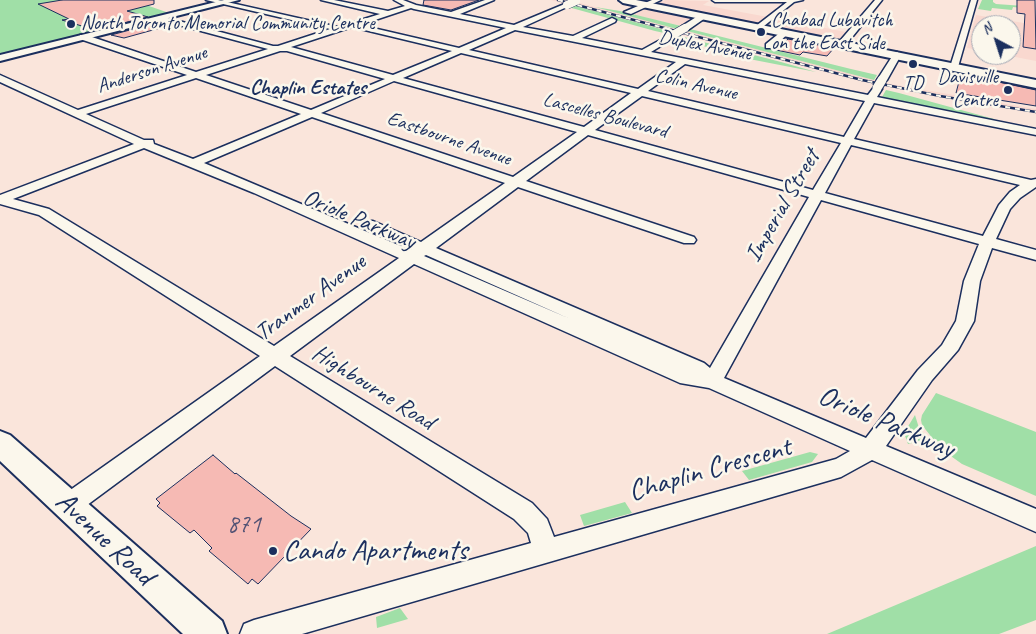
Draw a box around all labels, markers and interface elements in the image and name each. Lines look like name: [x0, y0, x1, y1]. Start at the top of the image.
place label: Chabad Lubavitch on the East Side: [771, 9, 893, 56]
place label: North Toronto Memorial Community Centre: [81, 12, 375, 36]
north arrow: [971, 15, 1021, 65]
marker: North Toronto Memorial Community Centre: [65, 18, 77, 30]
text: N: [978, 20, 995, 38]
street label: Duplex Avenue: [657, 25, 753, 67]
marker: Chabad Lubavitch on the East Side: [755, 26, 767, 38]
street label: Anderson Avenue: [94, 41, 210, 99]
marker: TD: [907, 58, 919, 70]
street label: Colin Avenue: [653, 64, 739, 106]
place label: Davisville Centre: [937, 66, 998, 113]
place label: TD: [903, 72, 923, 96]
district label: Chaplin Estates: [250, 75, 366, 101]
marker: Davisville Centre: [1002, 84, 1014, 96]
street label: Lascelles Boulevard: [540, 88, 670, 144]
street label: Eastbourne Avenue: [384, 107, 514, 171]
street label: Imperial Street: [739, 145, 827, 267]
street label: Oriole Parkway: [298, 183, 420, 257]
street label: Tranmer Avenue: [250, 248, 372, 348]
street label: Highbourne Road: [307, 339, 439, 437]
street label: Oriole Parkway: [813, 379, 959, 467]
street label: Chaplin Crescent: [625, 430, 795, 510]
street label: Avenue Road: [47, 485, 161, 593]
house number: 871: [227, 510, 261, 540]
place label: Cando Apartments: [283, 534, 467, 568]
marker: Cando Apartments: [267, 545, 279, 557]

